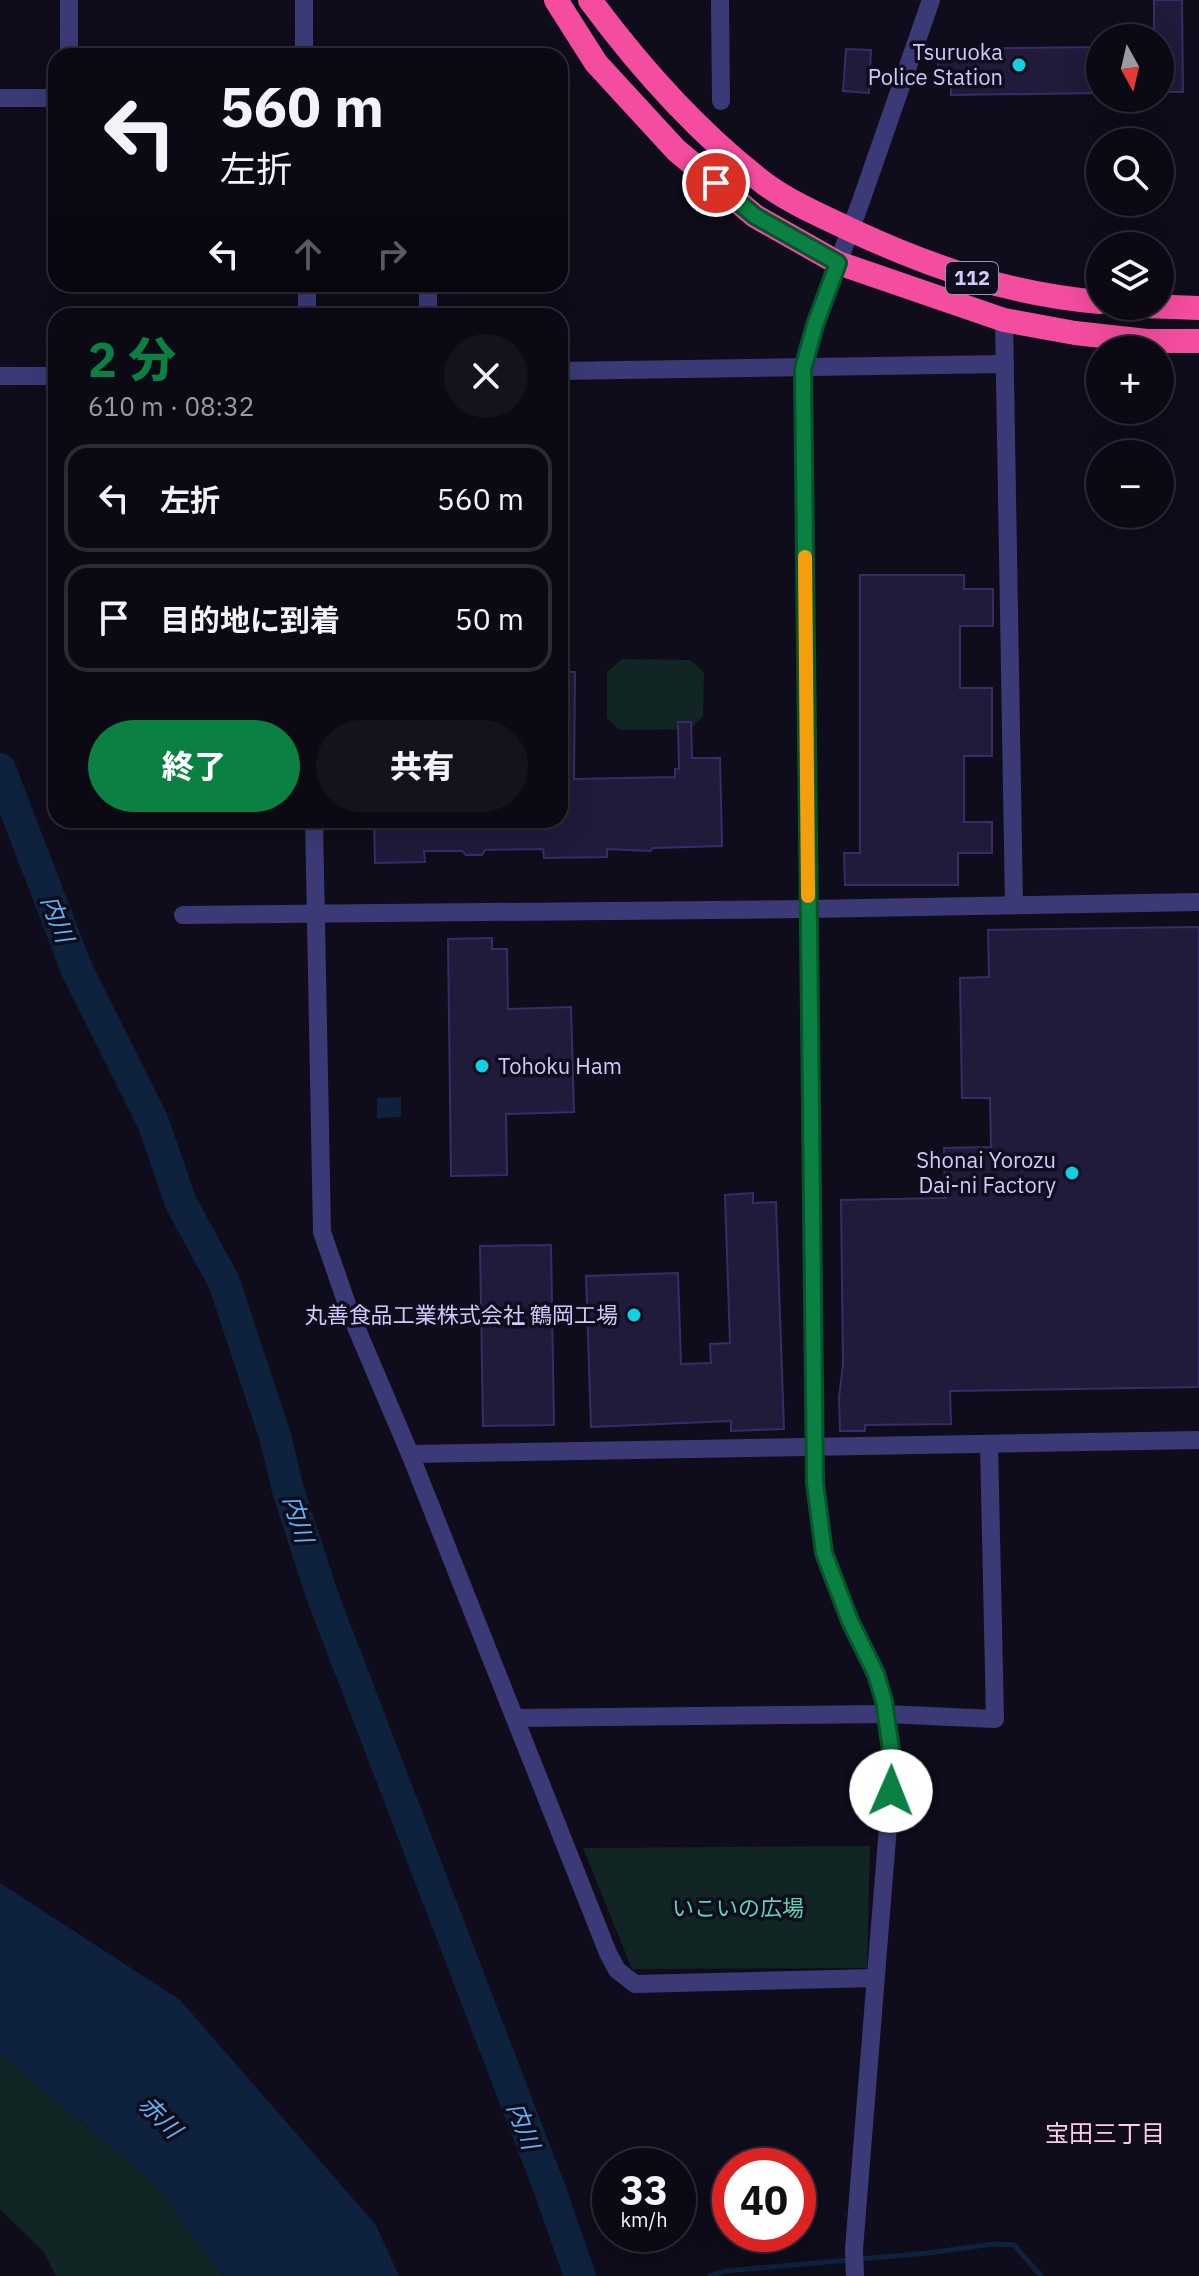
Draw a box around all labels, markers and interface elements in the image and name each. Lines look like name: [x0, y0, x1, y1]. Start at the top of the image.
north arrow: [1086, 24, 1174, 112]
map controls: [1086, 24, 1174, 528]
place label: Tsuruoka Police Station: [868, 37, 1003, 91]
marker: Tsuruoka Police Station: [1010, 56, 1028, 74]
text: 560 m: [220, 70, 384, 142]
icon: left: [88, 80, 192, 184]
button: search: [1086, 128, 1174, 216]
text: 左折: [220, 145, 292, 192]
pin: [682, 149, 750, 217]
icon: arrive: [694, 161, 738, 205]
icon: left: [202, 232, 246, 276]
icon: ahead: [286, 232, 330, 276]
icon: right: [370, 232, 414, 276]
button: layers: [1086, 232, 1174, 320]
road number: 112: [946, 262, 998, 294]
text: 2 分: [88, 328, 176, 390]
button: close: [444, 334, 528, 418]
button: +: [1086, 336, 1174, 424]
text: 610 m · 08:32: [88, 389, 254, 423]
button: −: [1086, 440, 1174, 528]
icon: left: [92, 476, 136, 520]
text: 560 m: [437, 479, 524, 518]
text: 左折: [160, 480, 220, 519]
icon: arrive: [92, 596, 136, 640]
text: 50 m: [455, 599, 524, 638]
text: 目的地に到着: [160, 600, 340, 639]
button: 終了: [88, 720, 300, 812]
button: 共有: [316, 720, 528, 812]
water label: 内川: [34, 891, 83, 950]
place label: Tohoku Ham: [498, 1051, 622, 1080]
marker: Tohoku Ham: [473, 1057, 491, 1075]
place label: Shonai Yorozu Dai-ni Factory: [916, 1145, 1056, 1199]
marker: Shonai Yorozu Dai-ni Factory: [1063, 1164, 1081, 1182]
place label: 丸善食品工業株式会社 鶴岡工場: [305, 1300, 618, 1329]
marker: 丸善食品工業株式会社 鶴岡工場: [625, 1306, 643, 1324]
water label: 内川: [277, 1491, 322, 1549]
position arrow: [849, 1749, 933, 1833]
park label: いこいの広場: [672, 1893, 804, 1922]
water label: 赤川: [132, 2088, 191, 2147]
water label: 内川: [500, 2098, 549, 2157]
district label: 宝田三丁目: [1045, 2117, 1165, 2149]
speed limit sign: 40: [712, 2148, 816, 2252]
text: 33: [620, 2164, 668, 2216]
text: km/h: [620, 2206, 668, 2233]

